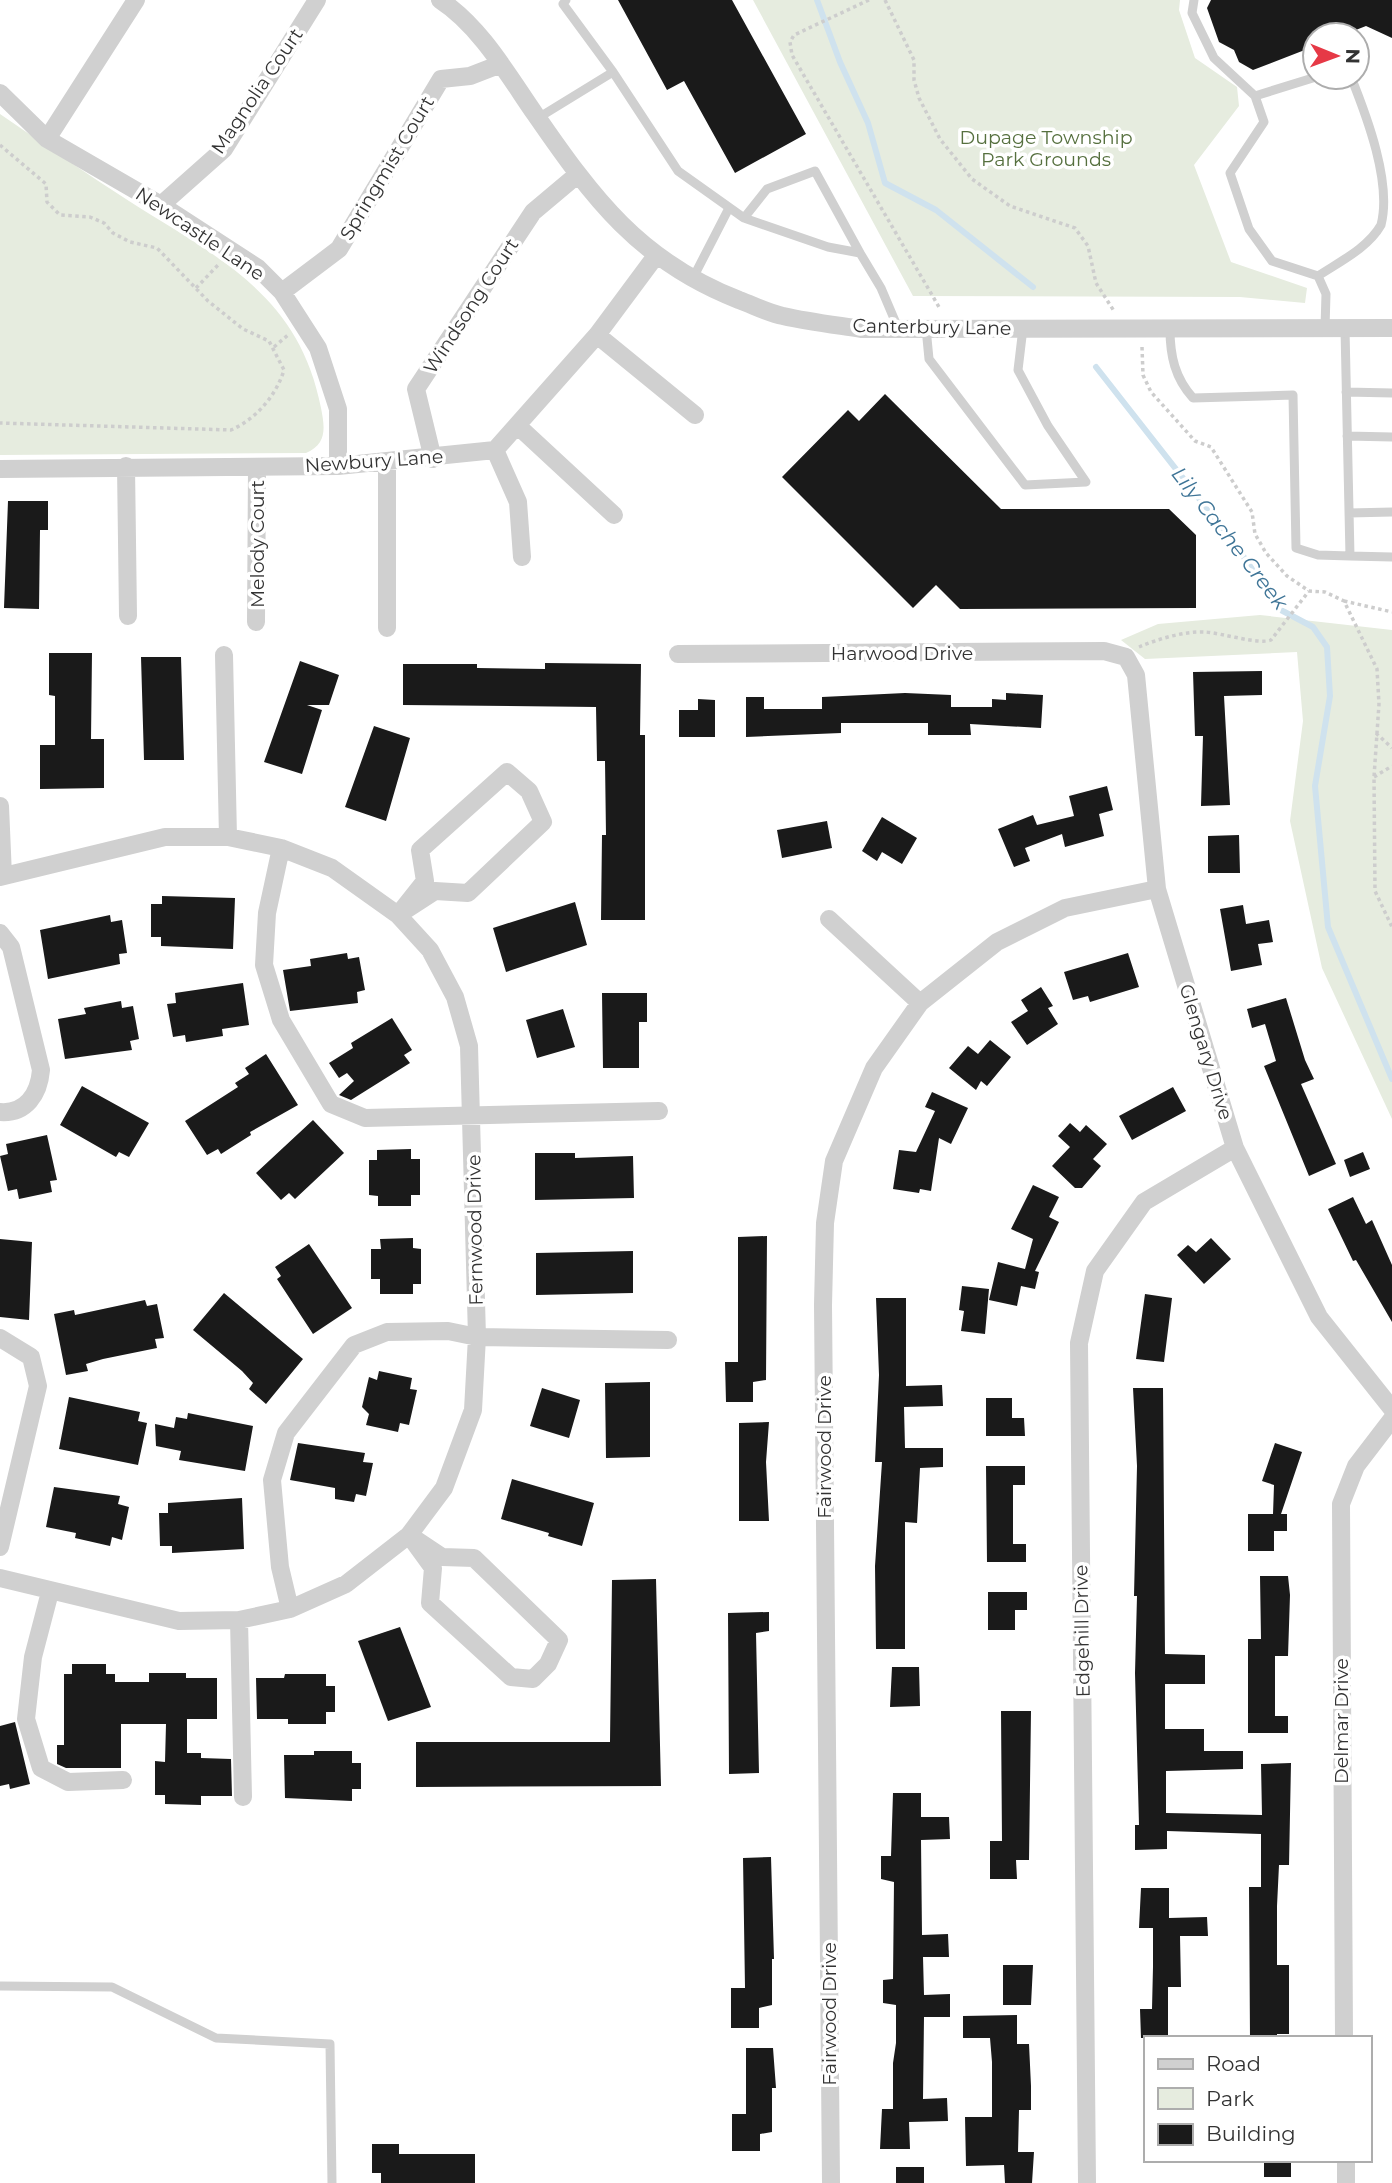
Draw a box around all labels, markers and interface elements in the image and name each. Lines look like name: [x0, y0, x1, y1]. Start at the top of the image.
north arrow: [1301, 21, 1371, 91]
street label: Magnolia Court: [206, 23, 308, 158]
text: N: [1341, 48, 1364, 64]
street label: Springmist Court: [335, 92, 439, 244]
park label: Dupage Township Park Grounds: [959, 126, 1133, 171]
street label: Newcastle Lane: [131, 182, 269, 286]
street label: Windsong Court: [419, 234, 524, 378]
street label: Canterbury Lane: [852, 314, 1012, 340]
street label: Newbury Lane: [304, 445, 444, 477]
water label: Lily Cache Creek: [1166, 462, 1294, 616]
street label: Melody Court: [246, 480, 269, 608]
street label: Harwood Drive: [831, 642, 973, 665]
street label: Glengary Drive: [1174, 981, 1238, 1123]
street label: Fernwood Drive: [462, 1154, 488, 1306]
street label: Fairwood Drive: [813, 1375, 836, 1519]
street label: Edgehill Drive: [1069, 1564, 1095, 1698]
street label: Delmar Drive: [1330, 1658, 1353, 1784]
street label: Fairwood Drive: [818, 1942, 841, 2086]
legend: [1144, 2036, 1371, 2162]
text: Road: [1206, 2051, 1261, 2076]
text: Park: [1206, 2086, 1254, 2111]
text: Building: [1206, 2121, 1296, 2146]

